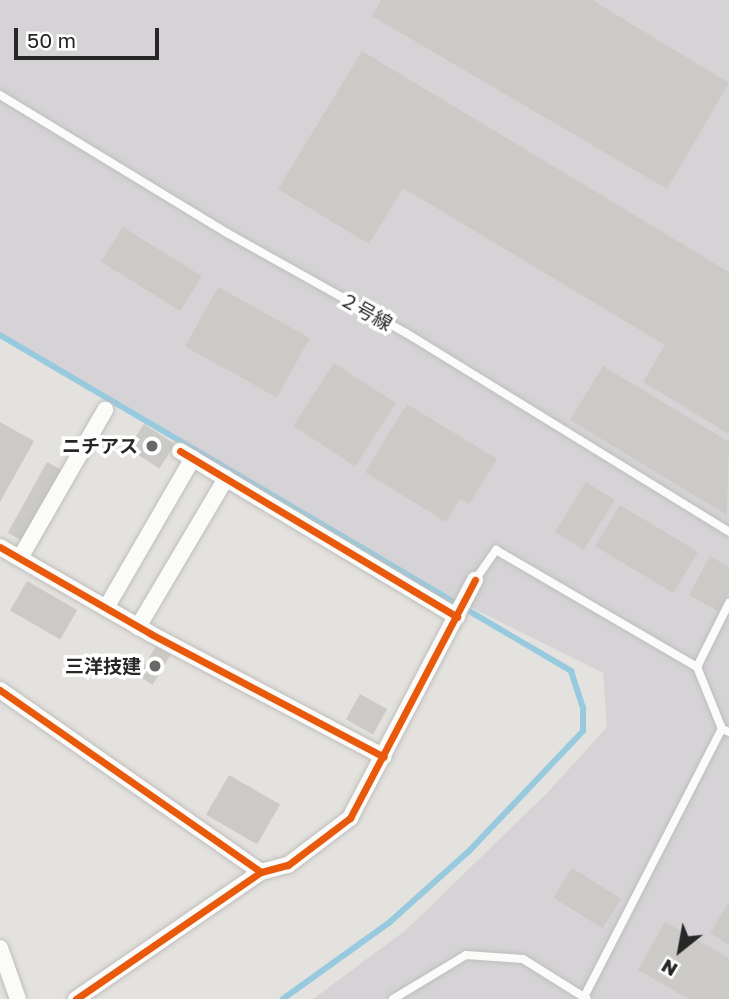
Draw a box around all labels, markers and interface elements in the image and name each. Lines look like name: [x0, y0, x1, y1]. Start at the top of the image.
scale bar: [18, 14, 163, 58]
text: 50 m: [27, 27, 76, 53]
street label: ２号線: [336, 287, 396, 335]
place label: ニチアス: [62, 435, 138, 457]
marker: ニチアス: [144, 438, 160, 454]
place label: 三洋技建: [65, 655, 141, 677]
marker: 三洋技建: [147, 658, 163, 674]
north arrow: [645, 915, 715, 985]
text: N: [657, 955, 681, 982]

